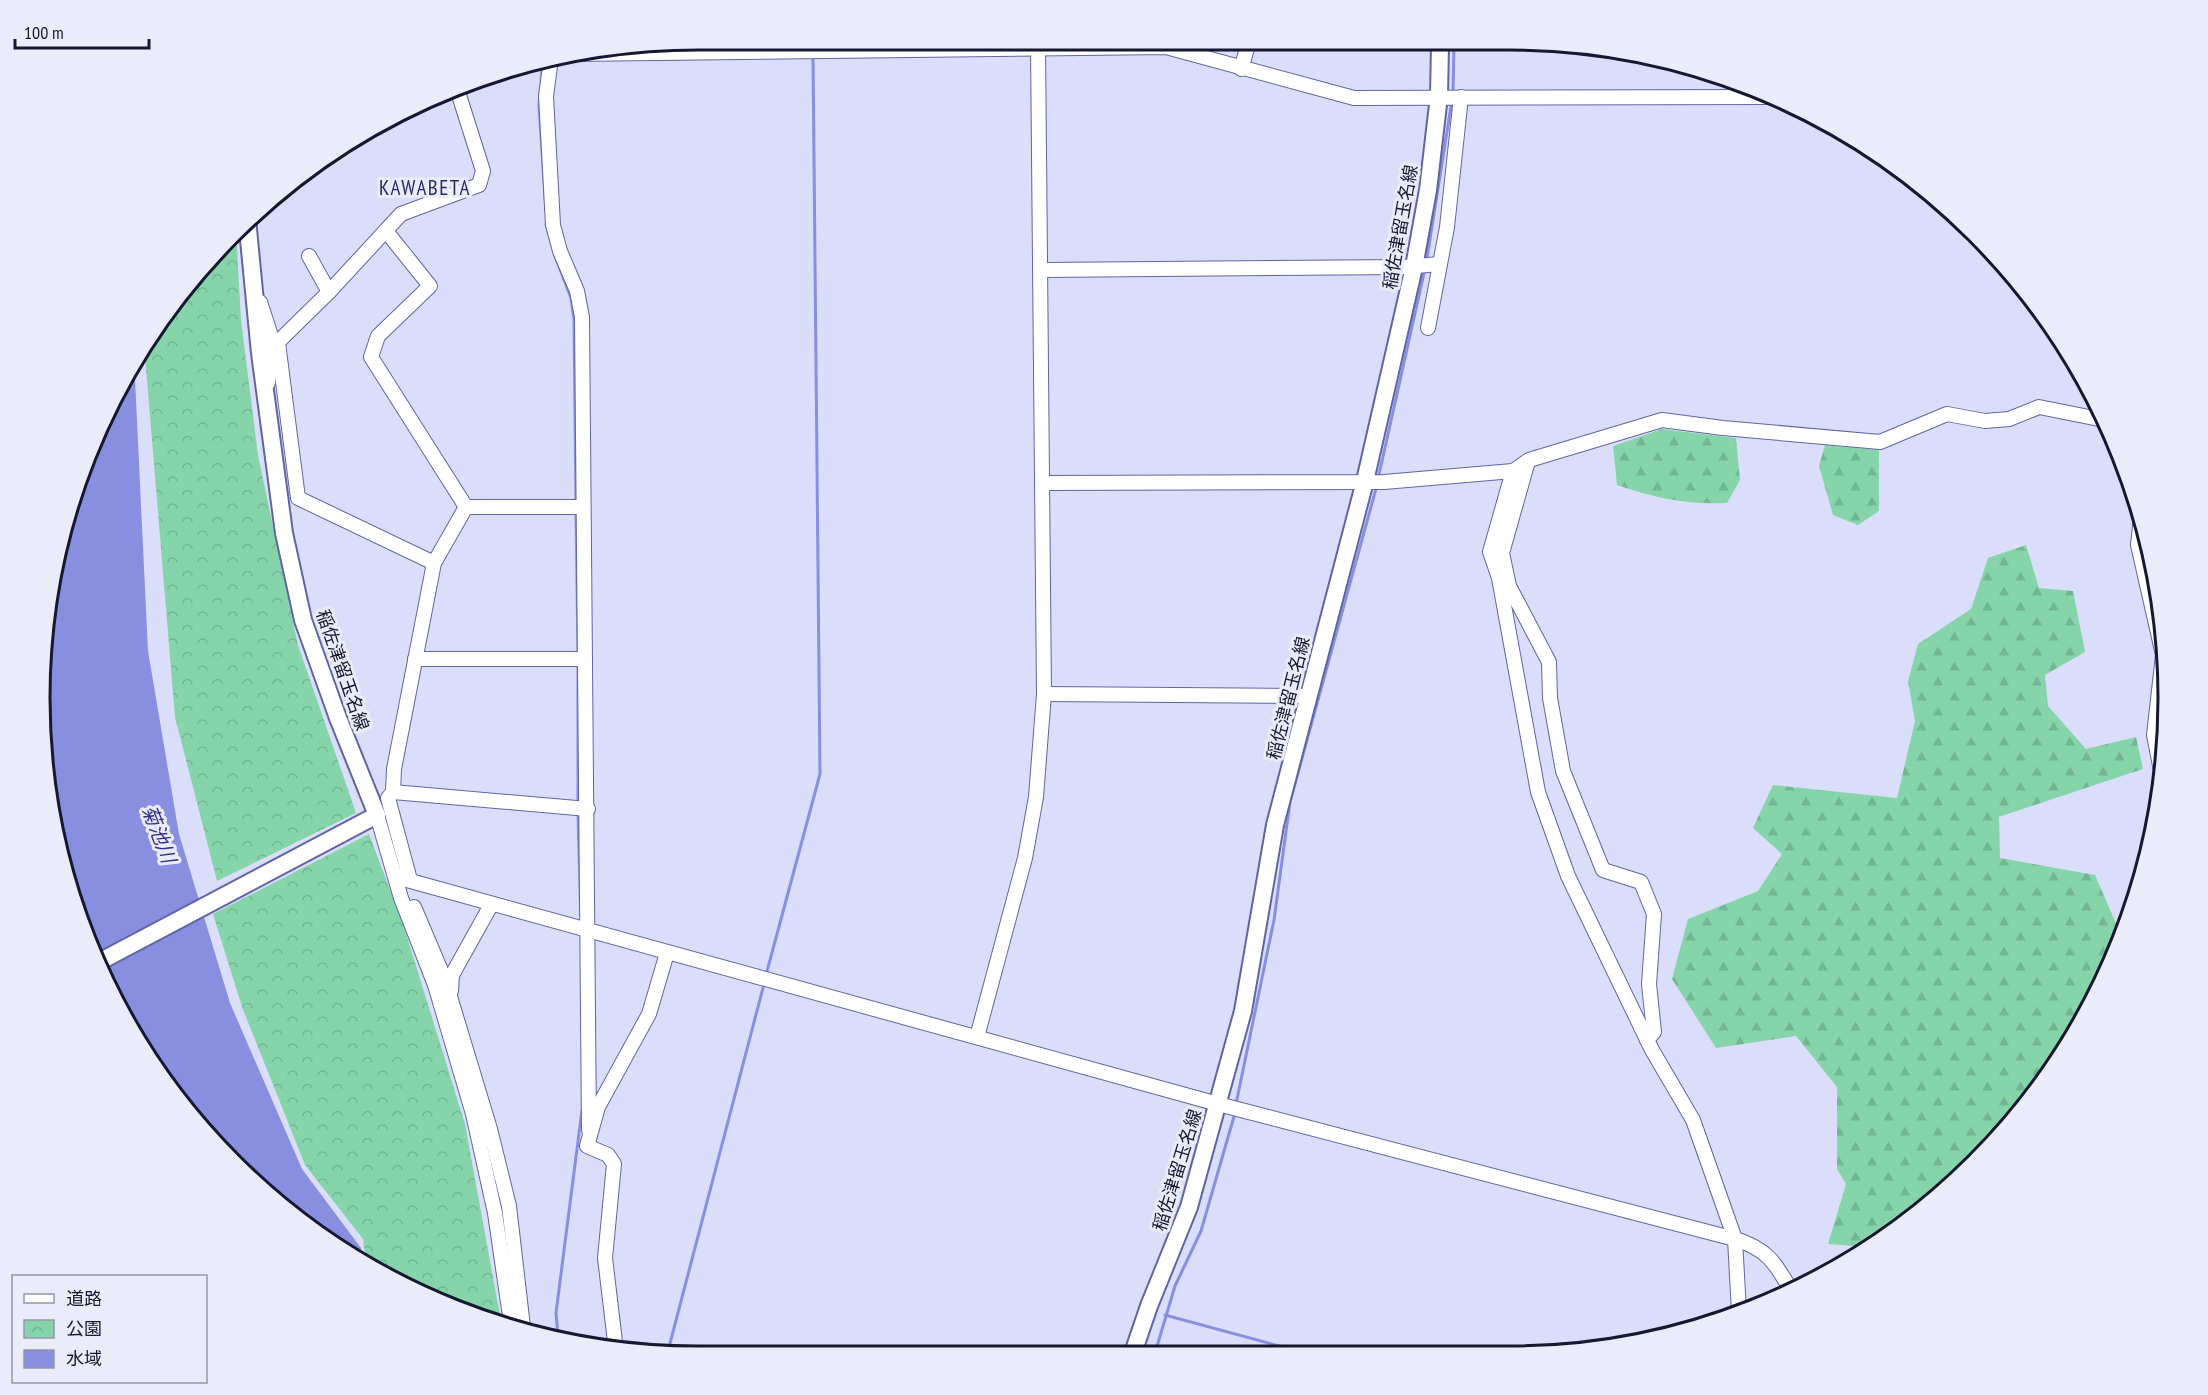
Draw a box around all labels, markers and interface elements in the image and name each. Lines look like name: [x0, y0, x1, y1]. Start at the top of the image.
scale bar: [15, 12, 148, 50]
text: 100 m: [24, 21, 64, 44]
street label: 稲佐津留玉名線: [1378, 163, 1422, 291]
district label: KAWABETA: [379, 174, 471, 201]
street label: 稲佐津留玉名線: [312, 607, 374, 733]
street label: 稲佐津留玉名線: [1262, 634, 1314, 762]
water label: 菊池川: [136, 801, 183, 869]
street label: 稲佐津留玉名線: [1148, 1106, 1206, 1234]
legend: [12, 1275, 207, 1383]
text: 道路: [66, 1287, 102, 1310]
text: 公園: [66, 1317, 102, 1340]
text: 水域: [66, 1347, 102, 1370]

